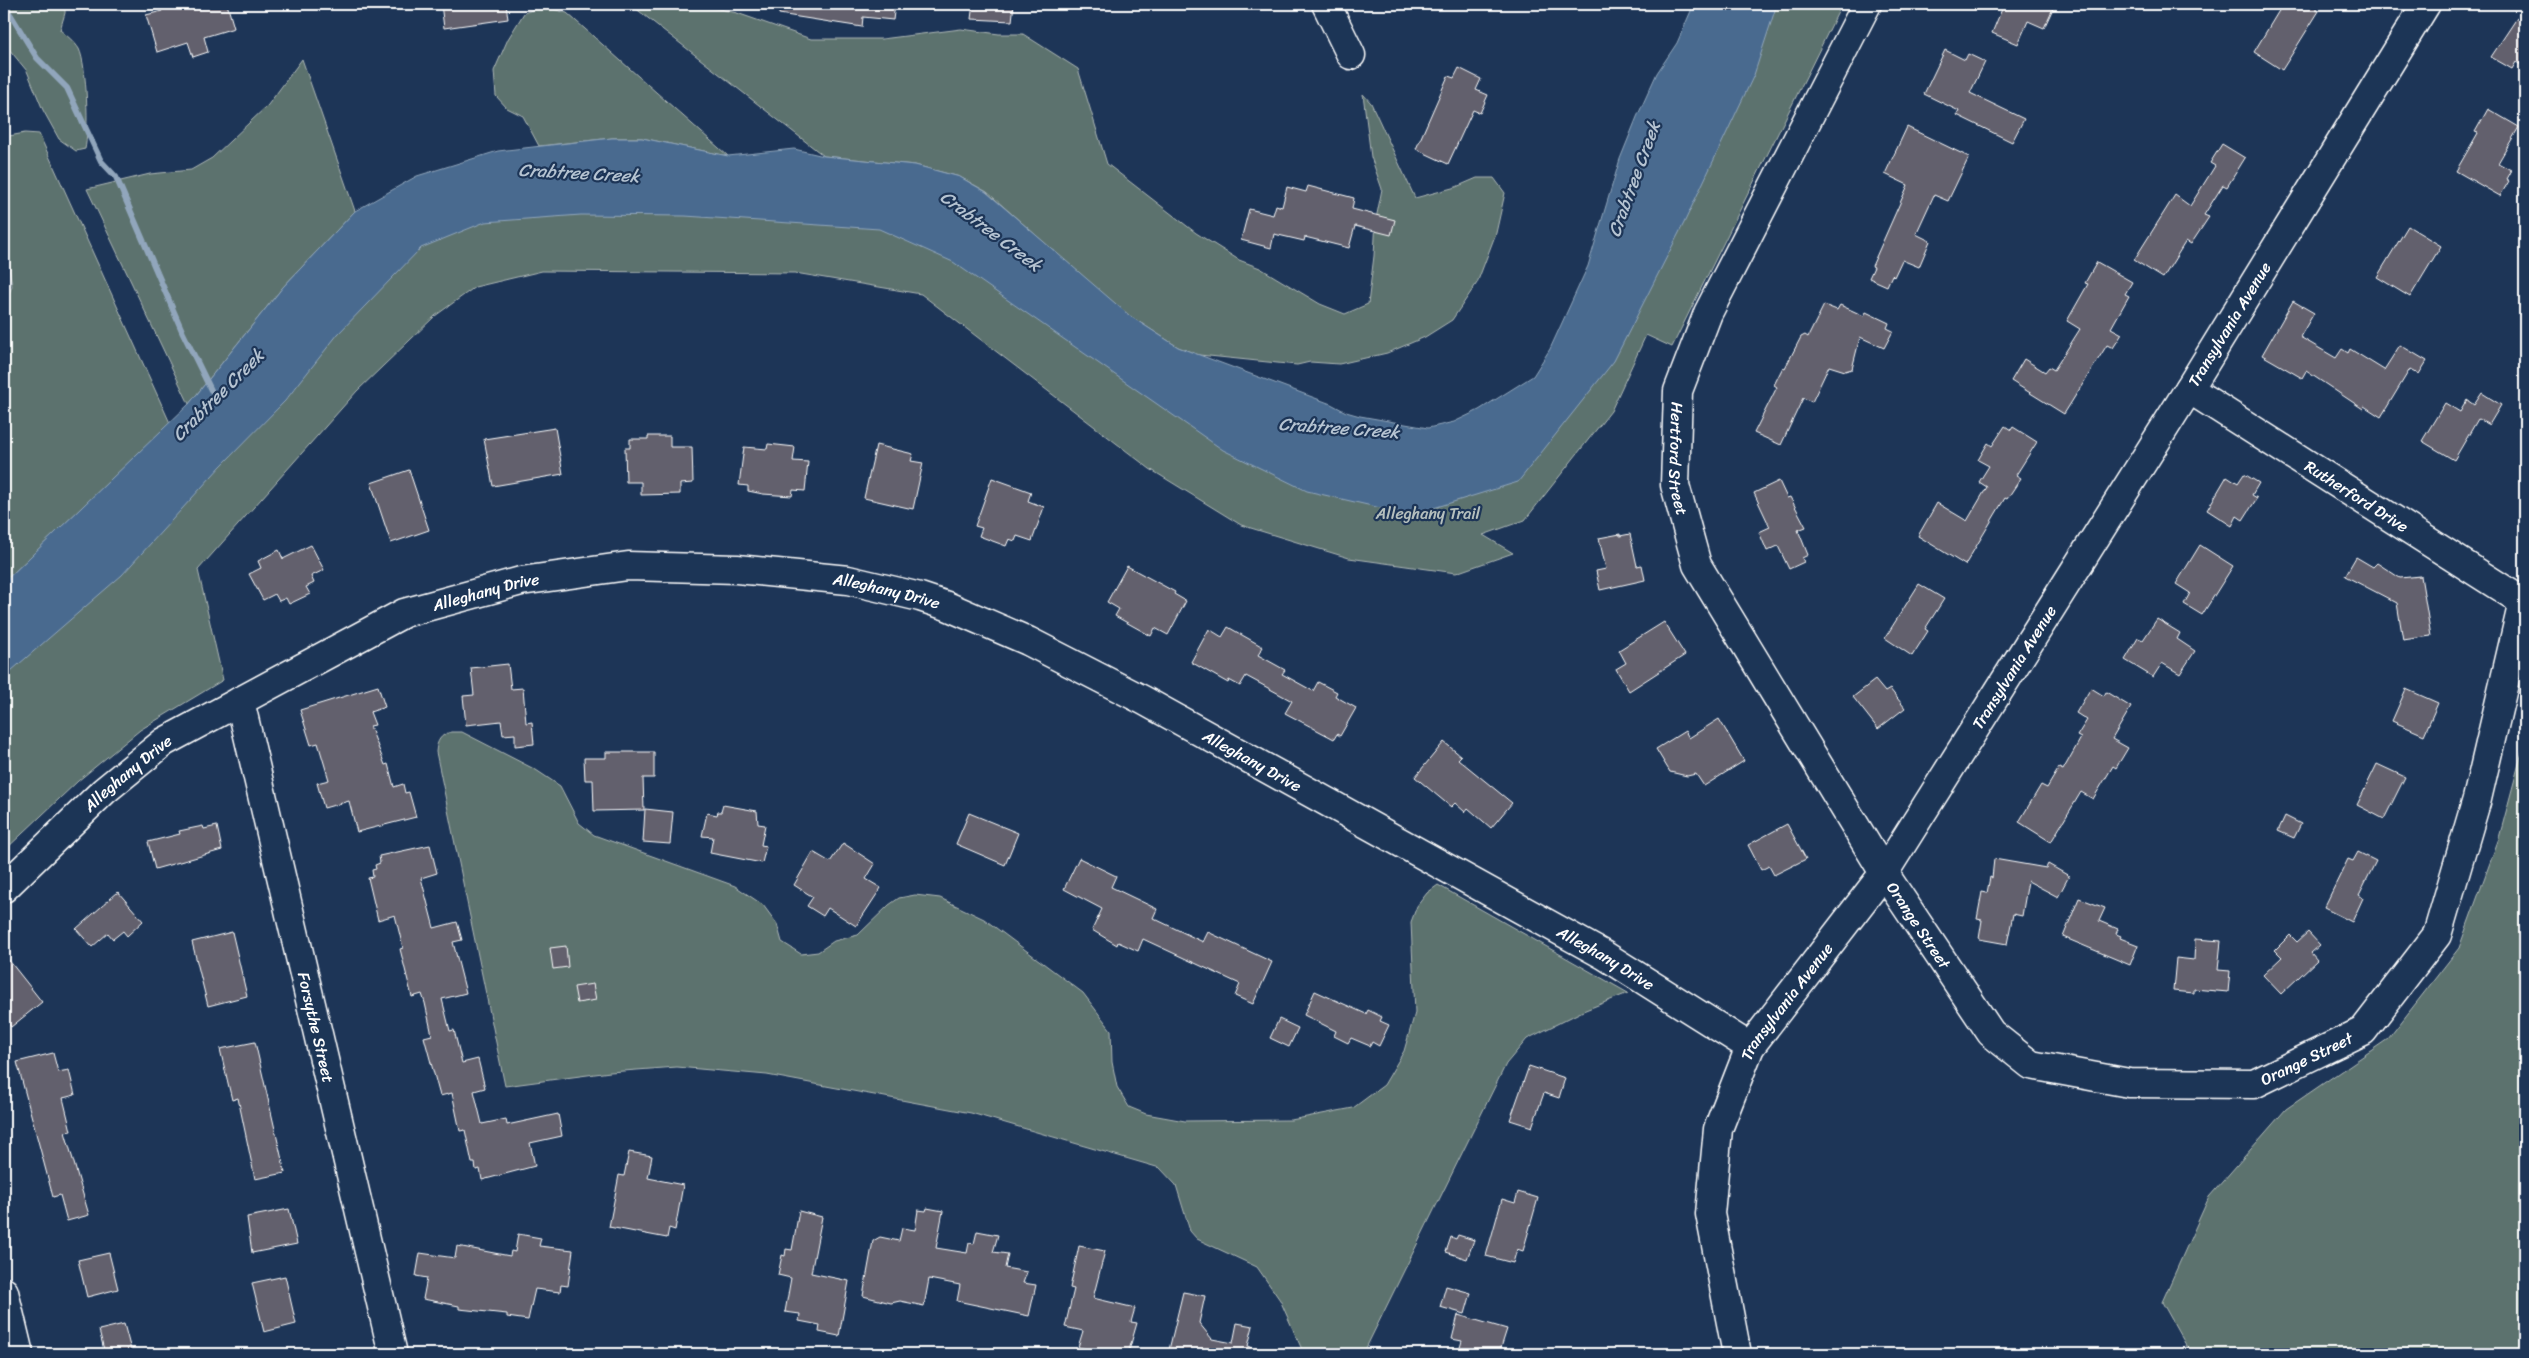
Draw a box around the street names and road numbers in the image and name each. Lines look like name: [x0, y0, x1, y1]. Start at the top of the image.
street label: Transylvania Avenue: [2180, 256, 2279, 393]
street label: Hertford Street: [1660, 401, 1697, 519]
street label: Rutherford Drive: [2299, 452, 2415, 540]
street label: Alleghany Drive: [831, 564, 944, 618]
street label: Alleghany Drive: [428, 565, 541, 620]
street label: Transylvania Avenue: [1964, 599, 2064, 735]
street label: Alleghany Drive: [1196, 721, 1307, 800]
street label: Alleghany Drive: [75, 726, 177, 820]
street label: Orange Street: [1878, 876, 1959, 975]
street label: Alleghany Drive: [1551, 917, 1660, 999]
street label: Transylvania Avenue: [1732, 936, 1841, 1065]
street label: Forsythe Street: [289, 969, 343, 1086]
street label: Orange Street: [2255, 1024, 2358, 1094]

